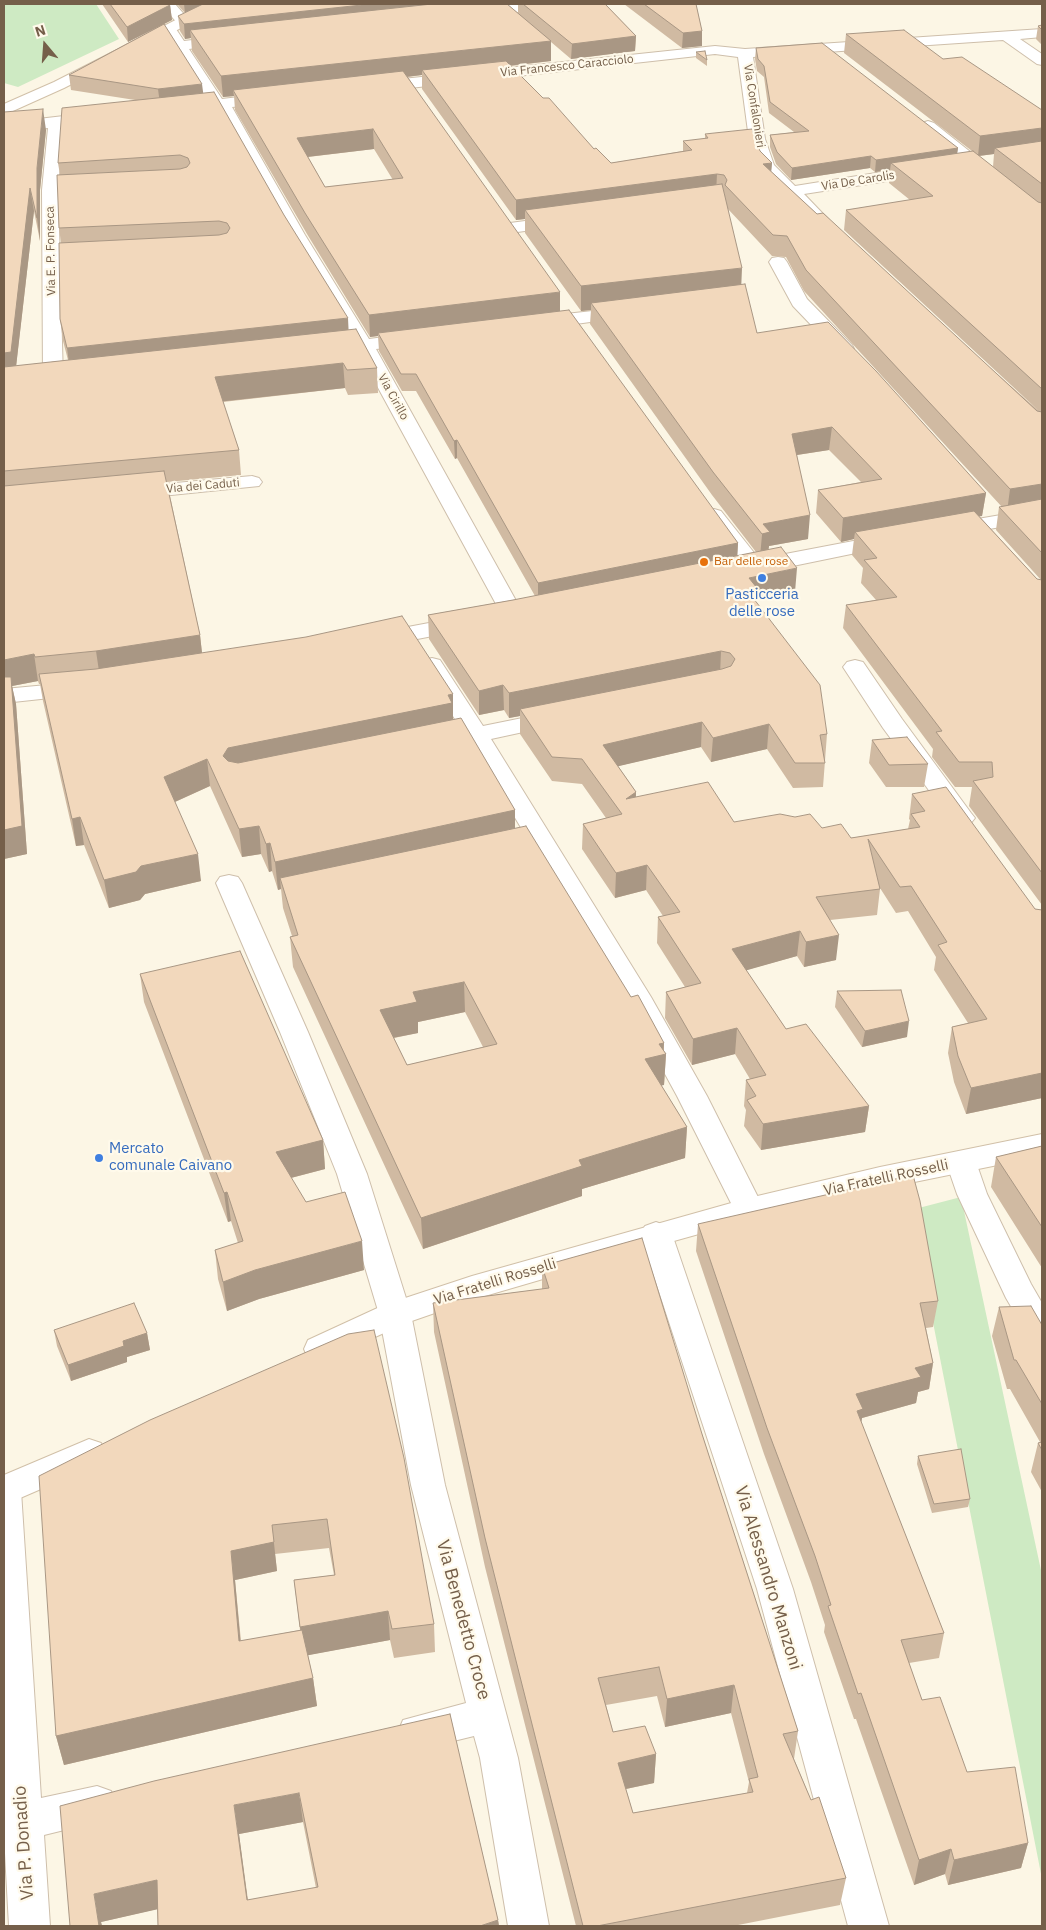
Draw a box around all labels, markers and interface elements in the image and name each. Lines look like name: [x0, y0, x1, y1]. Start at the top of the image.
north arrow: [20, 20, 70, 70]
text: N: [33, 21, 48, 41]
street label: Via Francesco Caracciolo: [500, 52, 634, 80]
street label: Via Confalonieri: [740, 63, 768, 149]
street label: Via De Carolis: [820, 168, 896, 194]
street label: Via E. P. Fonseca: [43, 206, 59, 296]
street label: Via Cirillo: [374, 371, 412, 423]
street label: Via dei Caduti: [166, 476, 240, 496]
place label: Bar delle rose: [714, 555, 788, 569]
marker: Bar delle rose: [698, 556, 710, 568]
marker: Pasticceria delle rose: [756, 572, 768, 584]
place label: Pasticceria delle rose: [725, 586, 799, 621]
place label: Mercato comunale Caivano: [109, 1140, 232, 1175]
marker: Mercato comunale Caivano: [93, 1152, 105, 1164]
street label: Via Fratelli Rosselli: [822, 1156, 950, 1200]
street label: Via Fratelli Rosselli: [432, 1255, 558, 1309]
street label: Via Alessandro Manzoni: [730, 1483, 806, 1673]
street label: Via Benedetto Croce: [431, 1538, 495, 1702]
street label: Via P. Donadio: [9, 1785, 39, 1901]

